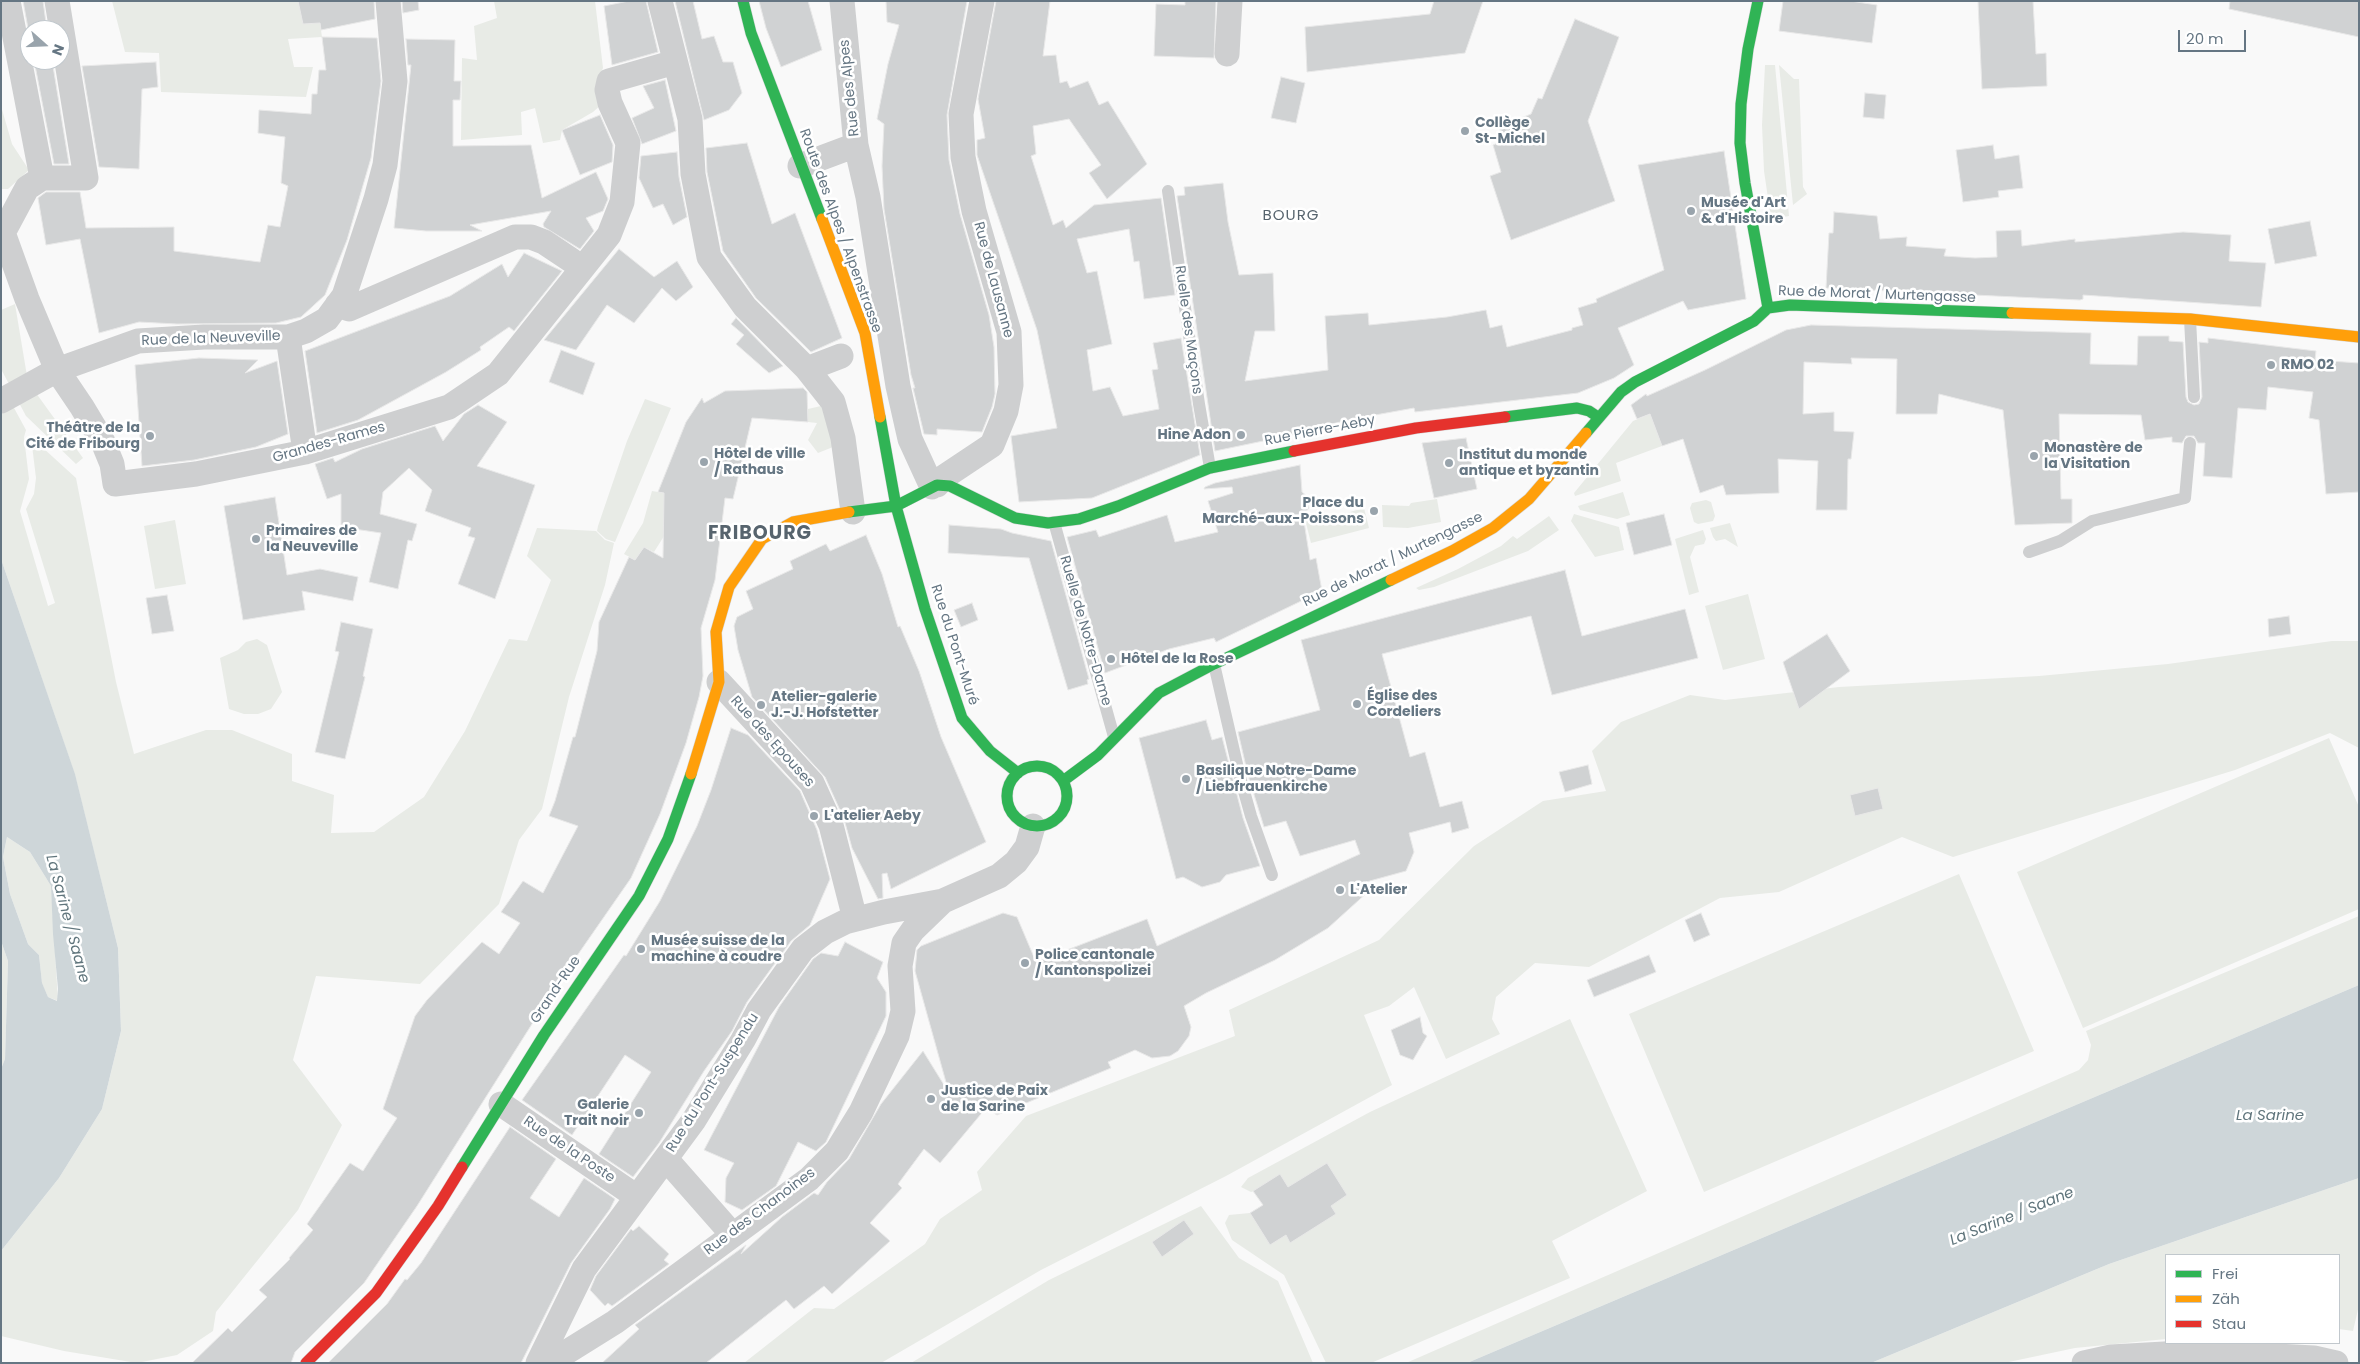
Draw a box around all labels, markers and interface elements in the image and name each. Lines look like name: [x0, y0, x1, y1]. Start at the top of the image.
north arrow: [20, 20, 70, 70]
scale bar: [2180, 20, 2248, 52]
text: 20 m: [2186, 28, 2224, 49]
street label: Rue des Alpes: [837, 39, 863, 137]
text: N: [47, 41, 69, 58]
place label: Collège St-Michel: [1475, 115, 1545, 148]
marker: Collège St-Michel: [1459, 125, 1471, 137]
street label: Route des Alpes / Alpenstrasse: [795, 127, 885, 335]
place label: Musée d'Art & d'Histoire: [1701, 195, 1786, 228]
marker: Musée d'Art & d'Histoire: [1685, 205, 1697, 217]
district label: BOURG: [1262, 207, 1320, 225]
street label: Rue de Lausanne: [969, 220, 1017, 340]
street label: Ruelle des Maçons: [1171, 265, 1205, 395]
street label: Rue de Morat / Murtengasse: [1778, 283, 1976, 307]
street label: Rue de la Neuveville: [141, 328, 281, 350]
place label: RMO 02: [2281, 357, 2334, 373]
marker: RMO 02: [2265, 359, 2277, 371]
street label: Rue Pierre-Aeby: [1263, 412, 1377, 450]
street label: Grandes-Rames: [271, 419, 387, 467]
place label: Théâtre de la Cité de Fribourg: [26, 420, 140, 452]
place label: Hine Adon: [1157, 427, 1231, 443]
marker: Hine Adon: [1235, 429, 1247, 441]
marker: Théâtre de la Cité de Fribourg: [144, 430, 156, 442]
place label: Monastère de la Visitation: [2044, 440, 2143, 472]
place label: Hôtel de ville / Rathaus: [714, 446, 805, 478]
place label: Institut du monde antique et byzantin: [1459, 447, 1599, 480]
marker: Monastère de la Visitation: [2028, 450, 2040, 462]
marker: Hôtel de ville / Rathaus: [698, 456, 710, 468]
marker: Institut du monde antique et byzantin: [1443, 457, 1455, 469]
place label: Place du Marché-aux-Poissons: [1202, 495, 1364, 528]
marker: Place du Marché-aux-Poissons: [1368, 505, 1380, 517]
street label: Rue de Morat / Murtengasse: [1300, 509, 1486, 611]
place label: Primaires de la Neuveville: [266, 523, 358, 556]
district label: FRIBOURG: [707, 523, 813, 545]
marker: Primaires de la Neuveville: [250, 533, 262, 545]
street label: Ruelle de Notre-Dame: [1056, 554, 1114, 708]
street label: Rue du Pont-Muré: [927, 583, 981, 707]
place label: Hôtel de la Rose: [1121, 651, 1234, 667]
marker: Hôtel de la Rose: [1105, 653, 1117, 665]
place label: Église des Cordeliers: [1367, 688, 1441, 720]
place label: Atelier-galerie J.-J. Hofstetter: [771, 689, 878, 722]
street label: Rue des Epouses: [727, 693, 817, 791]
marker: Église des Cordeliers: [1351, 698, 1363, 710]
marker: Atelier-galerie J.-J. Hofstetter: [755, 699, 767, 711]
place label: Basilique Notre-Dame / Liebfrauenkirche: [1196, 763, 1356, 796]
marker: Basilique Notre-Dame / Liebfrauenkirche: [1180, 773, 1192, 785]
place label: L'atelier Aeby: [824, 808, 921, 824]
marker: L'atelier Aeby: [808, 810, 820, 822]
water label: La Sarine / Saane: [41, 853, 93, 985]
place label: L'Atelier: [1350, 882, 1407, 898]
marker: L'Atelier: [1334, 884, 1346, 896]
place label: Musée suisse de la machine à coudre: [651, 933, 785, 966]
marker: Musée suisse de la machine à coudre: [635, 943, 647, 955]
place label: Police cantonale / Kantonspolizei: [1035, 947, 1155, 980]
street label: Grand-Rue: [527, 953, 585, 1027]
marker: Police cantonale / Kantonspolizei: [1019, 957, 1031, 969]
street label: Rue du Pont-Suspendu: [663, 1010, 763, 1156]
place label: Justice de Paix de la Sarine: [941, 1083, 1048, 1116]
marker: Justice de Paix de la Sarine: [925, 1093, 937, 1105]
place label: Galerie Trait noir: [564, 1097, 629, 1130]
marker: Galerie Trait noir: [633, 1107, 645, 1119]
water label: La Sarine: [2236, 1107, 2304, 1125]
street label: Rue de la Poste: [520, 1113, 618, 1187]
street label: Rue des Chanoines: [701, 1165, 819, 1259]
water label: La Sarine / Saane: [1947, 1184, 2077, 1250]
legend: [2165, 1254, 2340, 1344]
text: Frei: [2212, 1263, 2238, 1284]
text: Zäh: [2212, 1288, 2240, 1309]
text: Stau: [2212, 1313, 2246, 1334]

